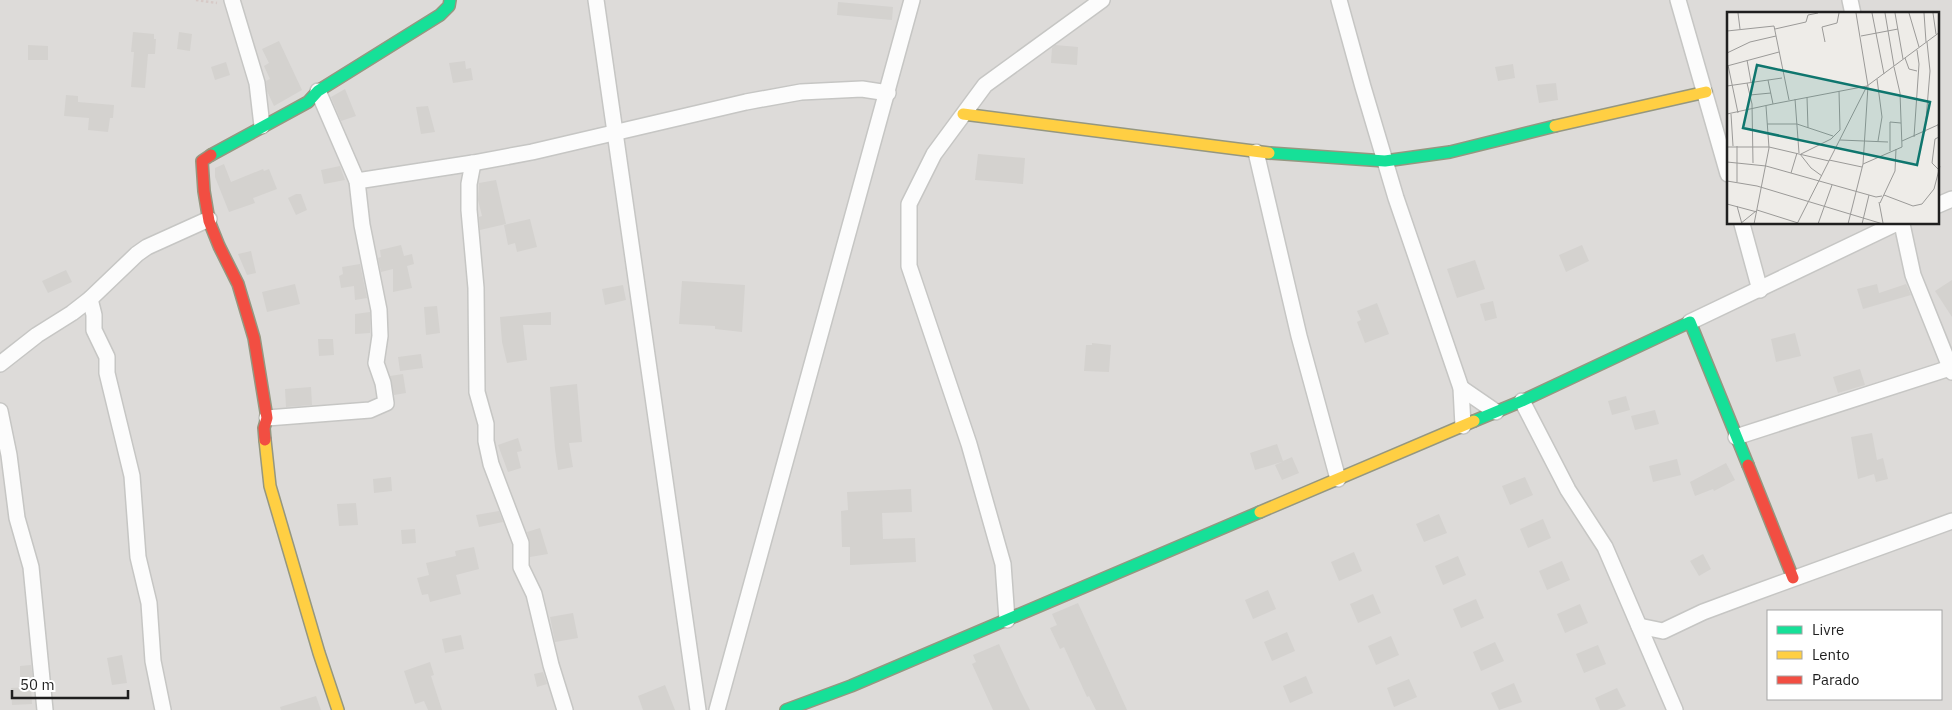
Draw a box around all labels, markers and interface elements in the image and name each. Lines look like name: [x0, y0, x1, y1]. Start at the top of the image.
inset map: [1727, 12, 1940, 225]
legend: [1767, 610, 1942, 700]
text: Livre: [1812, 620, 1844, 639]
text: Lento: [1812, 645, 1850, 664]
scale bar: [12, 668, 129, 700]
text: Parado: [1812, 670, 1860, 689]
text: 50 m: [20, 675, 55, 694]

